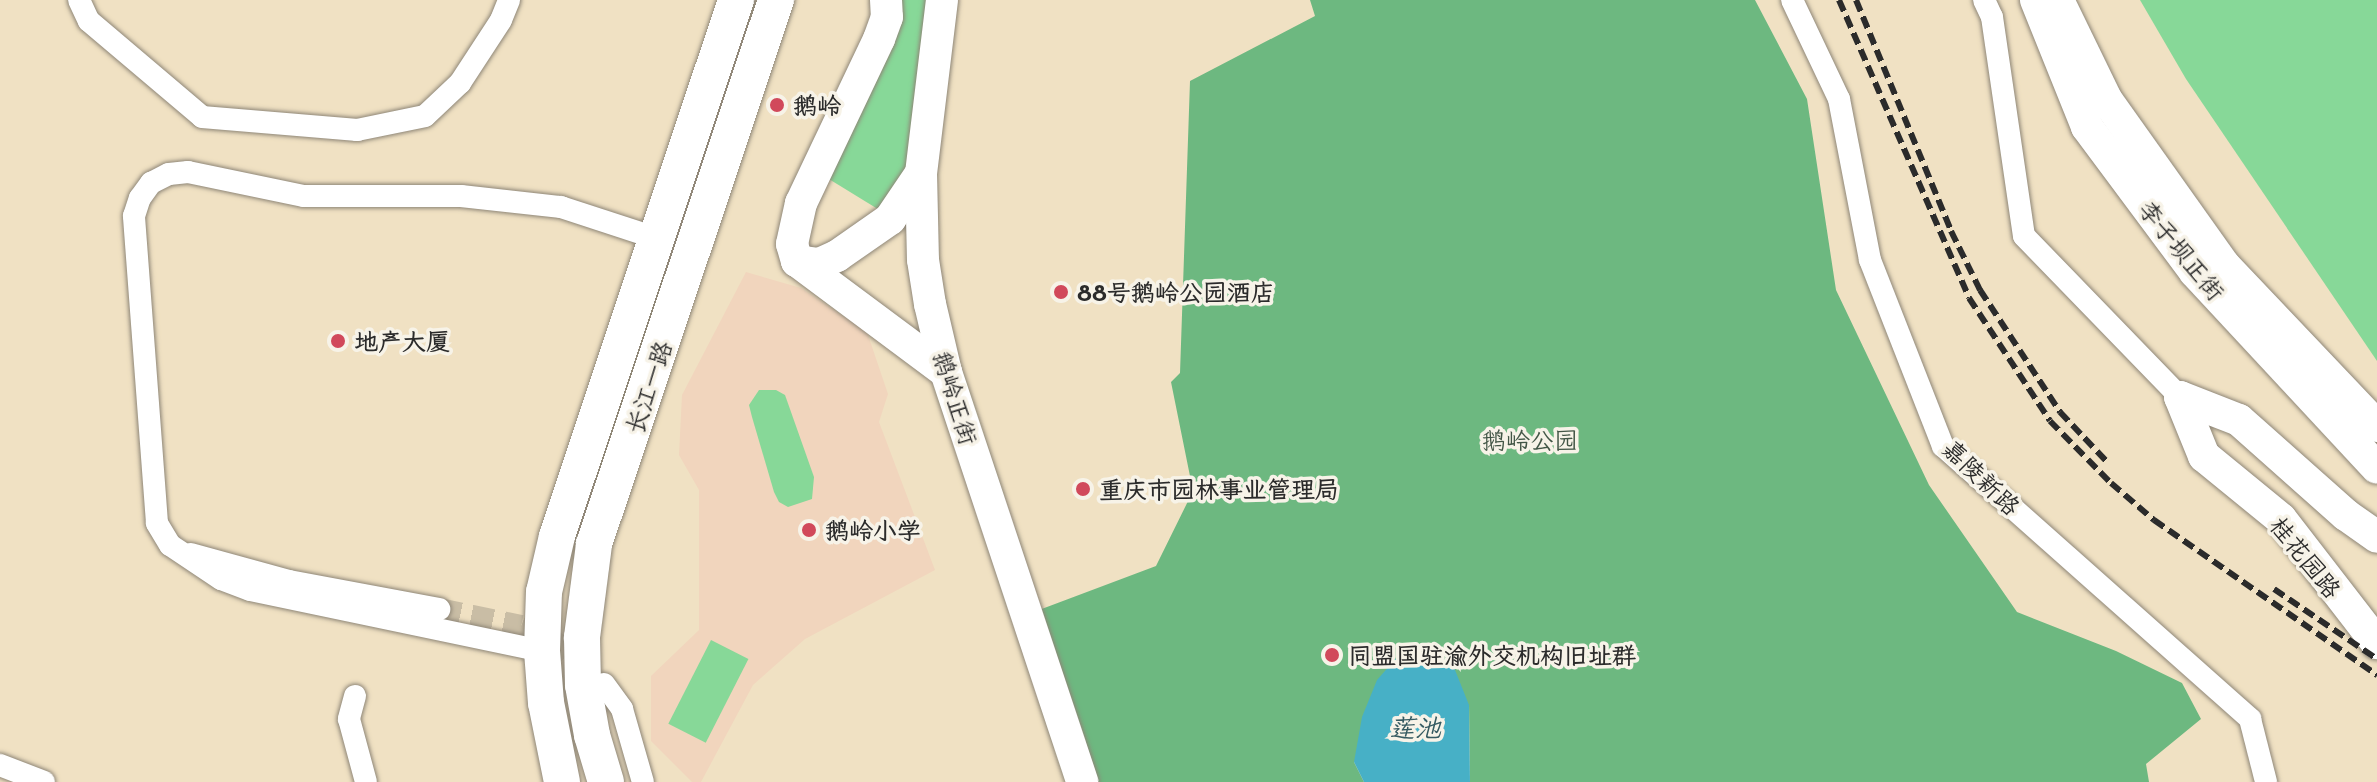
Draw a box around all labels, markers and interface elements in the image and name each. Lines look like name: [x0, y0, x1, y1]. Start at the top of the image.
place label: 鹅岭: [793, 91, 841, 119]
marker: 鹅岭: [768, 96, 786, 114]
street label: 李子坝正街: [2133, 194, 2231, 306]
place label: 88号鹅岭公园酒店: [1077, 278, 1275, 306]
marker: 88号鹅岭公园酒店: [1052, 283, 1070, 301]
place label: 地产大厦: [354, 327, 450, 355]
marker: 地产大厦: [329, 332, 347, 350]
street label: 长江一路: [619, 337, 677, 437]
street label: 鹅岭正街: [928, 348, 984, 448]
park label: 鹅岭公园: [1482, 426, 1578, 454]
street label: 嘉陵新路: [1937, 433, 2027, 521]
place label: 重庆市园林事业管理局: [1099, 475, 1339, 503]
marker: 重庆市园林事业管理局: [1074, 480, 1092, 498]
street label: 桂花园路: [2265, 511, 2347, 603]
place label: 鹅岭小学: [825, 516, 921, 544]
marker: 鹅岭小学: [800, 521, 818, 539]
place label: 同盟国驻渝外交机构旧址群: [1348, 641, 1636, 669]
marker: 同盟国驻渝外交机构旧址群: [1323, 646, 1341, 664]
water label: 莲池: [1389, 712, 1441, 744]

